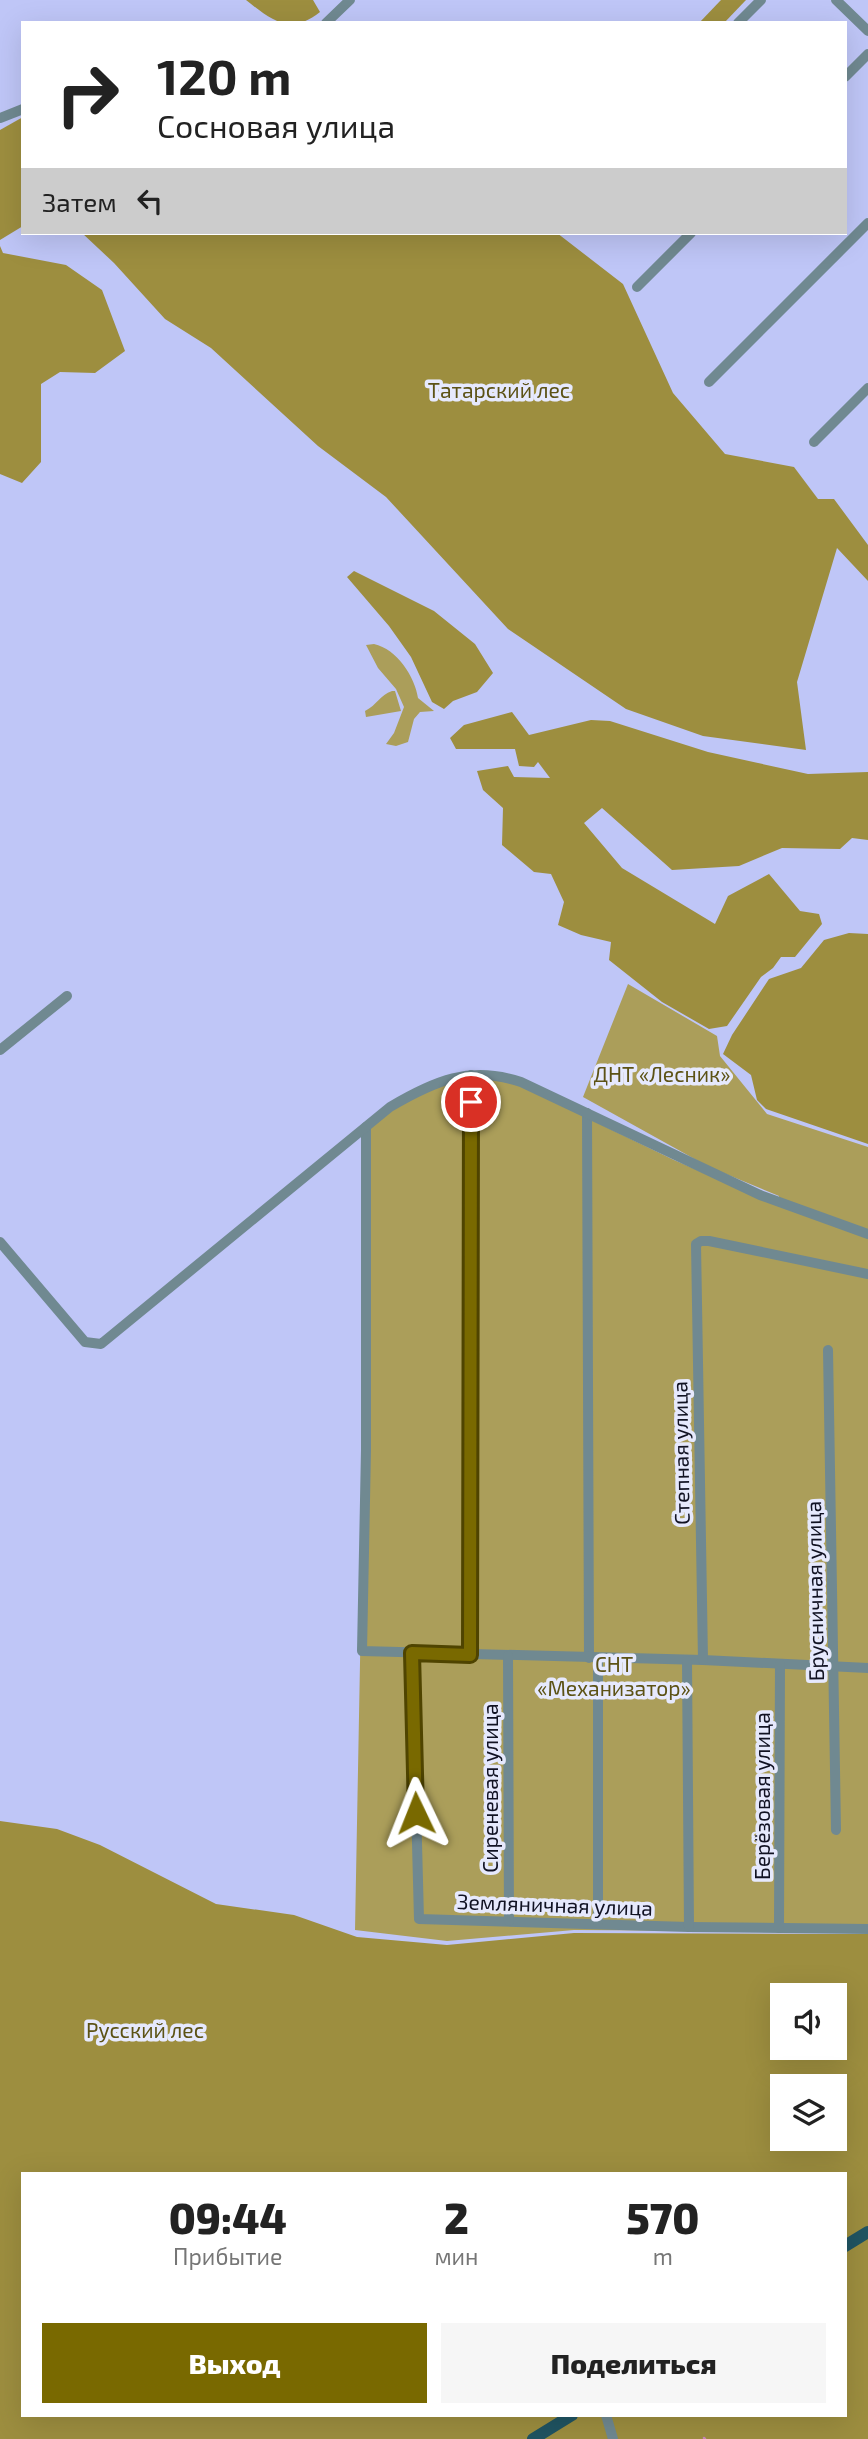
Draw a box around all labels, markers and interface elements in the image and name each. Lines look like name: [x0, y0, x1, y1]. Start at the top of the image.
text: 120 m: [157, 46, 291, 105]
icon: right: [42, 49, 133, 140]
text: Сосновая улица: [157, 106, 395, 144]
icon: left: [131, 182, 169, 220]
text: Затем: [42, 186, 117, 217]
park label: Татарский лес: [428, 377, 570, 402]
park label: ДНТ «Лесник»: [594, 1061, 730, 1086]
pin: [441, 1072, 501, 1132]
icon: arrive: [452, 1083, 490, 1121]
street label: Степная улица: [666, 1381, 695, 1525]
street label: Брусничная улица: [800, 1501, 829, 1681]
park label: СНТ «Механизатор»: [537, 1651, 691, 1700]
street label: Сиреневая улица: [477, 1703, 503, 1873]
street label: Берёзовая улица: [749, 1712, 775, 1880]
position arrow: [379, 1776, 453, 1850]
street label: Земляничная улица: [457, 1888, 653, 1921]
map controls: [770, 1983, 847, 2151]
button: sound: [770, 1983, 847, 2060]
park label: Русский лес: [86, 2017, 204, 2043]
button: layers: [770, 2074, 847, 2151]
text: 09:44: [169, 2192, 287, 2242]
text: 2: [444, 2192, 469, 2242]
text: 570: [626, 2192, 699, 2242]
text: Прибытие: [173, 2242, 282, 2270]
text: мин: [434, 2242, 478, 2270]
text: m: [653, 2242, 673, 2270]
button: Выход: [42, 2323, 427, 2403]
button: Поделиться: [441, 2323, 826, 2403]

